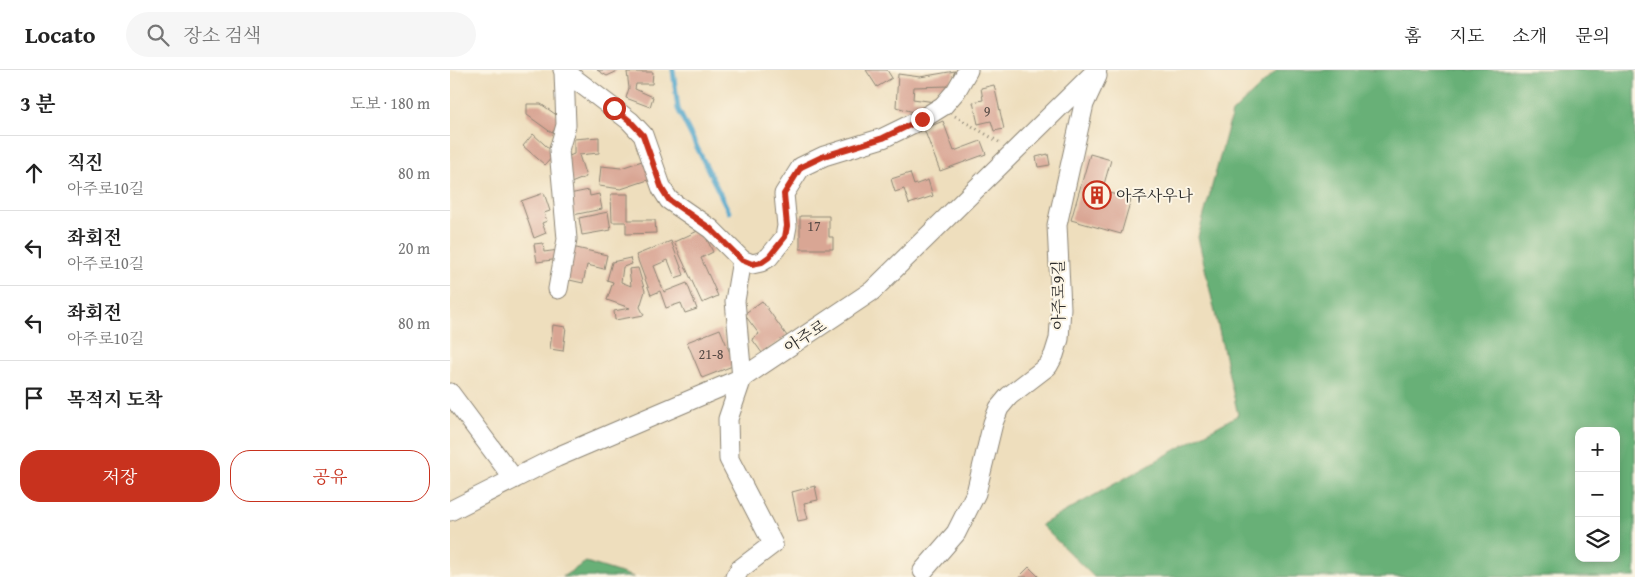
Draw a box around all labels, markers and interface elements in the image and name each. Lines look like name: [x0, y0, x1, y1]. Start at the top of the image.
search box: [126, 12, 476, 57]
text: Locato: [25, 17, 96, 52]
icon: search: [144, 21, 172, 49]
text: 장소 검색: [184, 21, 261, 49]
text: 홈: [1404, 22, 1422, 49]
text: 지도: [1450, 22, 1484, 49]
text: 소개: [1512, 22, 1547, 49]
text: 문의: [1575, 22, 1610, 49]
text: 3 분: [20, 88, 56, 119]
text: 도보 · 180 m: [350, 91, 430, 115]
route start: [603, 97, 626, 120]
house number: 9: [984, 101, 991, 121]
route end: [911, 108, 934, 131]
text: 직진: [67, 148, 104, 176]
icon: ahead: [20, 159, 48, 187]
text: 80 m: [398, 161, 430, 185]
text: 아주로10길: [67, 176, 144, 200]
building icon: 아주사우나: [1082, 180, 1112, 210]
place label: 아주사우나: [1116, 183, 1194, 207]
house number: 17: [807, 216, 821, 236]
text: 좌회전: [67, 223, 122, 251]
icon: left: [20, 234, 48, 262]
text: 20 m: [398, 236, 430, 260]
text: 아주로10길: [67, 251, 144, 275]
street label: 아주로9길: [1045, 260, 1071, 330]
text: 좌회전: [67, 298, 122, 326]
icon: left: [20, 309, 48, 337]
text: 80 m: [398, 311, 430, 335]
street label: 아주로: [779, 313, 831, 359]
text: 아주로10길: [67, 326, 144, 350]
house number: 21-8: [698, 344, 724, 364]
icon: arrive: [20, 384, 48, 412]
text: 목적지 도착: [67, 385, 163, 413]
map controls: [1575, 427, 1620, 562]
button: +: [1575, 427, 1620, 472]
button: 저장: [20, 450, 220, 502]
button: 공유: [230, 450, 430, 502]
button: −: [1575, 472, 1620, 517]
button: layers: [1575, 517, 1620, 562]

